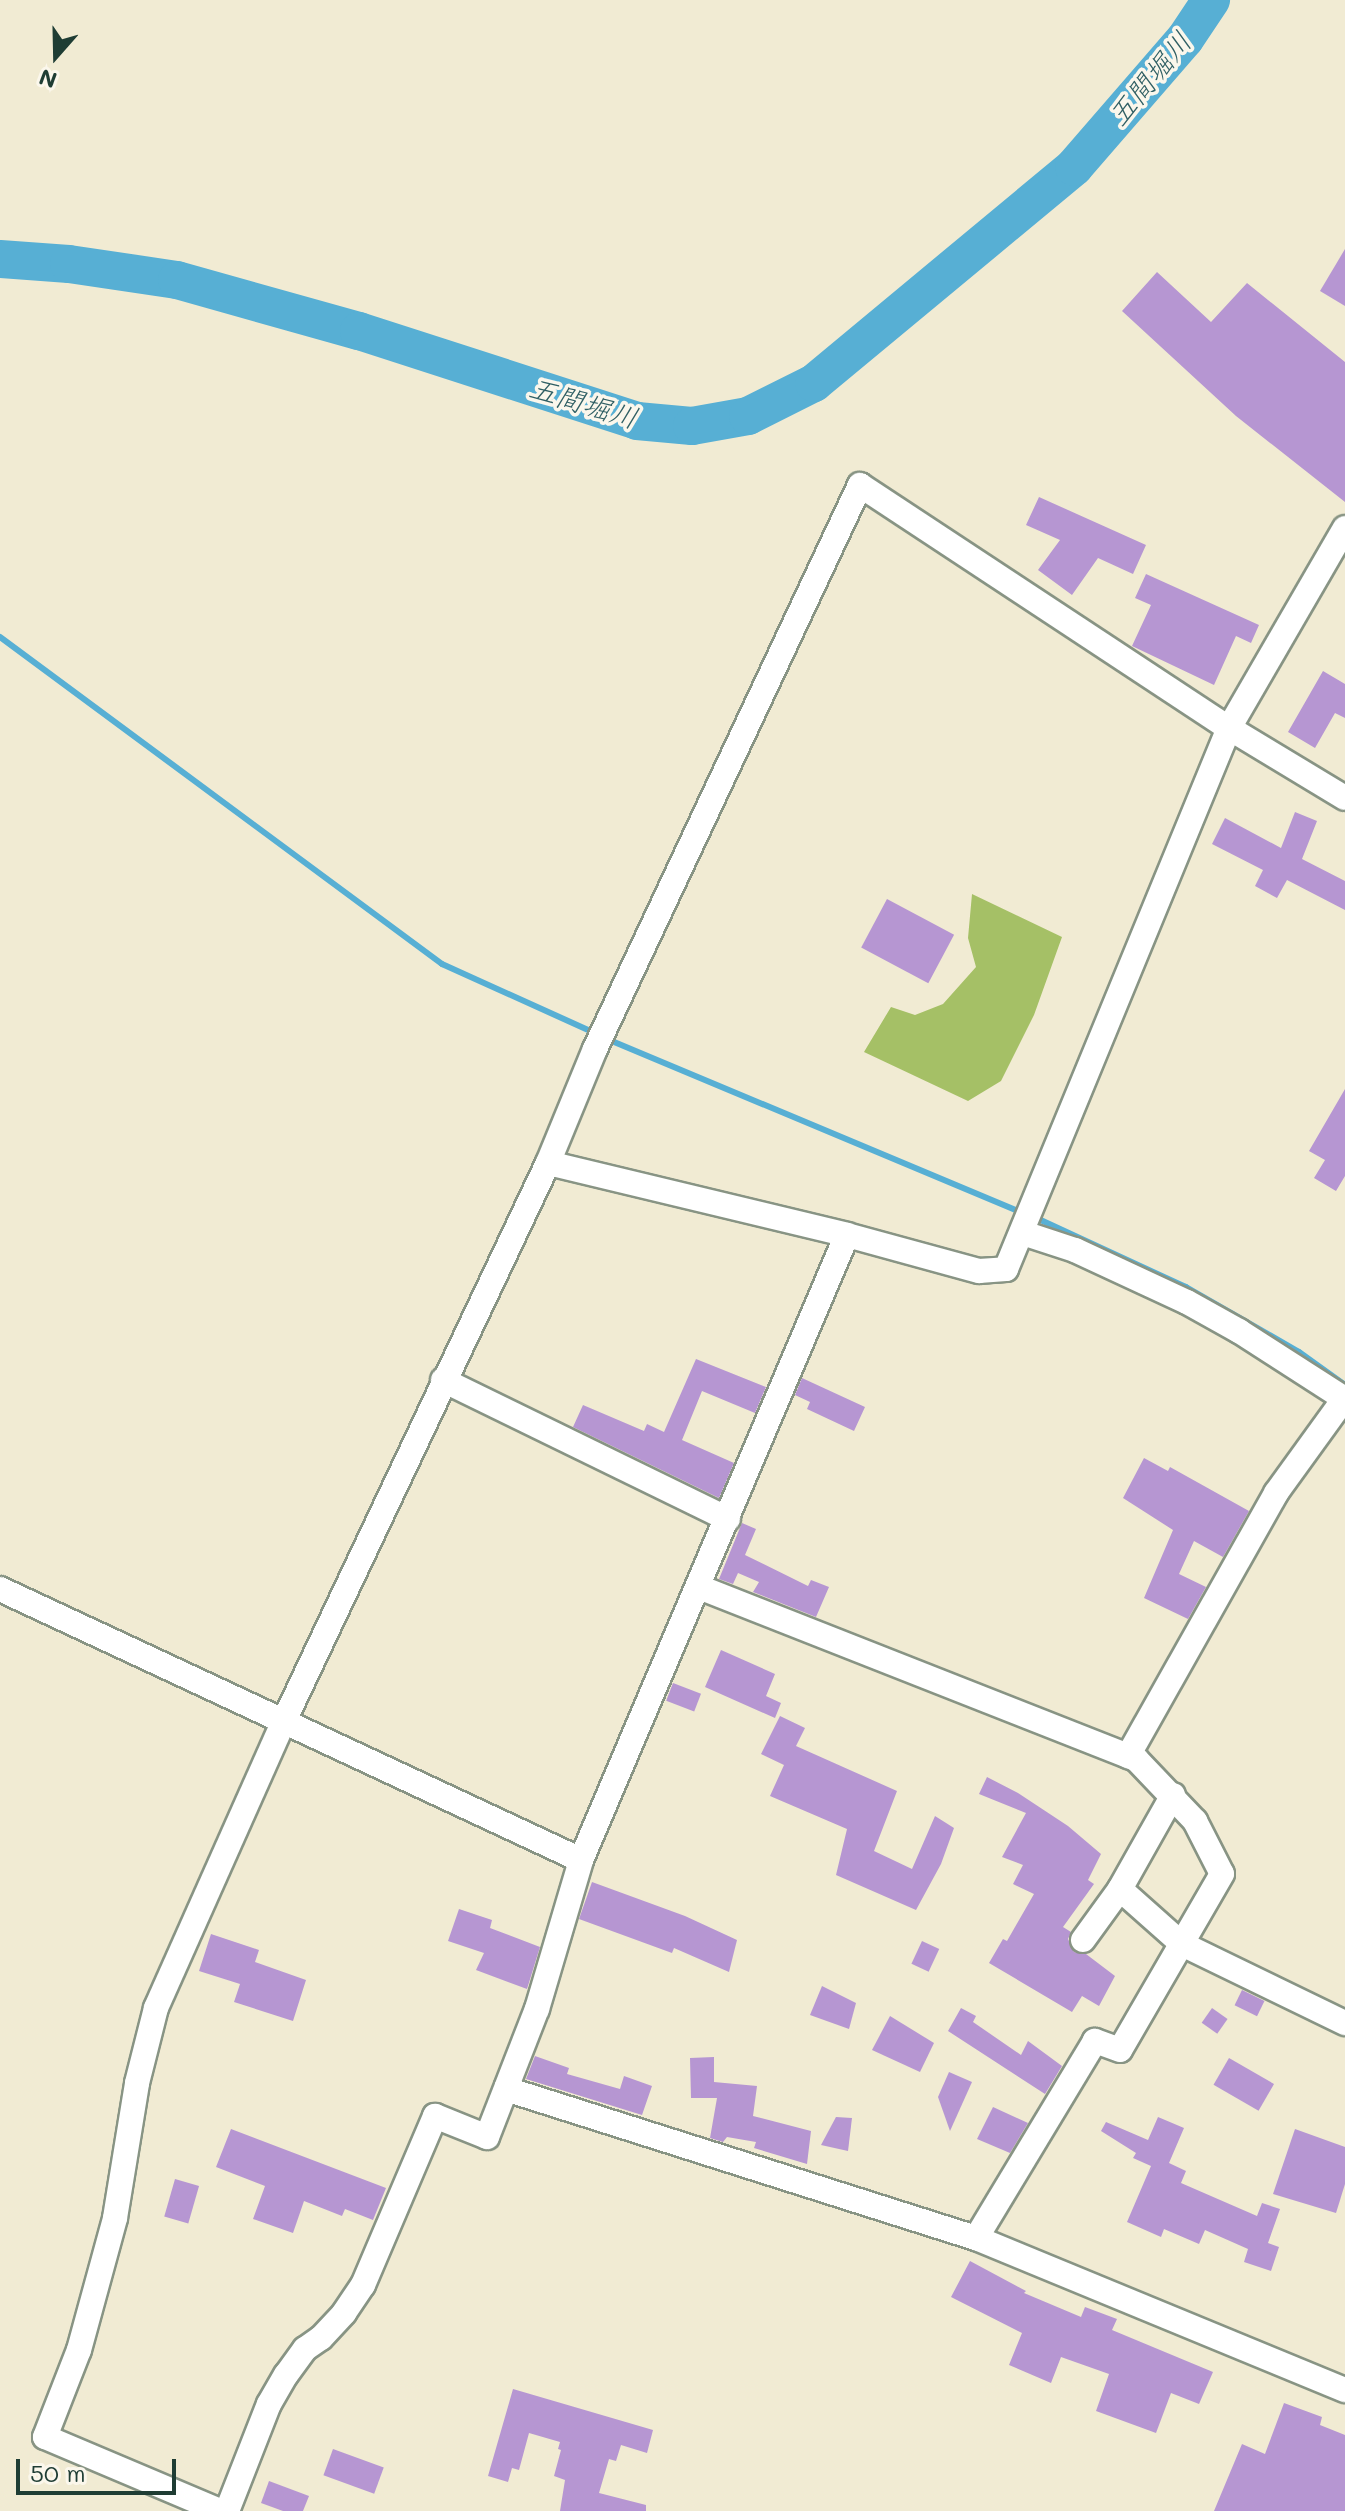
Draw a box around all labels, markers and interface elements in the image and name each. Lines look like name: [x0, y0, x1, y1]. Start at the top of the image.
north arrow: [16, 16, 96, 96]
water label: 五間堀川: [1100, 24, 1198, 132]
text: N: [35, 63, 60, 96]
water label: 五間堀川: [526, 370, 642, 434]
scale bar: [20, 2443, 180, 2493]
text: 50 m: [30, 2457, 86, 2488]

